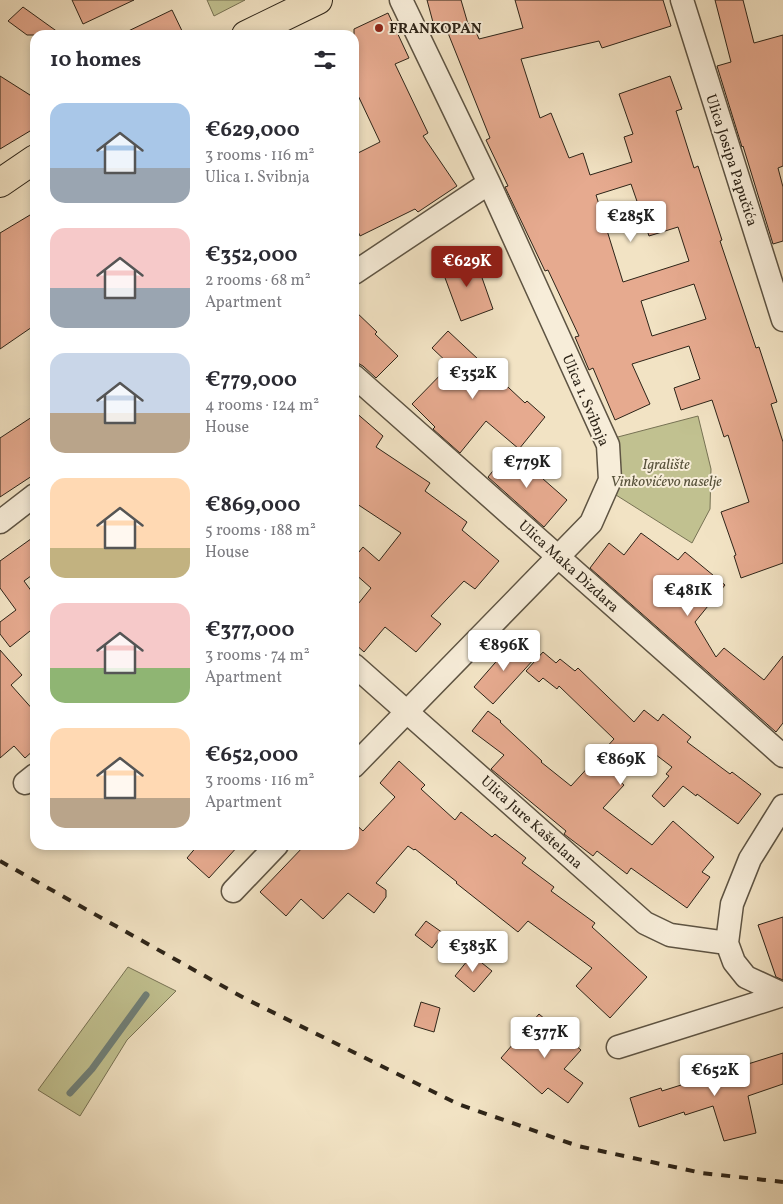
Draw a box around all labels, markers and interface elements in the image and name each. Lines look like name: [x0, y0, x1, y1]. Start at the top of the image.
place label: FRANKOPAN: [389, 19, 482, 40]
marker: FRANKOPAN: [373, 22, 385, 34]
text: 10 homes: [50, 46, 141, 75]
icon: filters: [311, 46, 339, 74]
street label: Ulica Josipa Papučića: [699, 92, 762, 229]
text: €629,000: [205, 116, 300, 145]
icon: home: [90, 123, 150, 183]
text: 3 rooms · 116 m²: [205, 145, 314, 167]
text: Ulica 1. Svibnja: [205, 167, 310, 189]
pin: €285K: [596, 200, 666, 243]
text: €285K: [607, 206, 655, 228]
text: €352,000: [205, 241, 298, 270]
pin: €629K: [432, 246, 502, 288]
icon: home: [90, 248, 150, 308]
text: €629K: [442, 251, 492, 273]
text: 2 rooms · 68 m²: [205, 270, 311, 292]
text: Apartment: [205, 292, 282, 314]
street label: Ulica 1. Svibnja: [556, 351, 613, 450]
pin: €352K: [438, 358, 508, 400]
text: €352K: [449, 363, 497, 385]
text: €779,000: [205, 366, 297, 395]
icon: home: [90, 373, 150, 433]
text: 4 rooms · 124 m²: [205, 395, 319, 417]
text: House: [205, 417, 249, 439]
pin: €779K: [492, 446, 562, 489]
text: €779K: [503, 452, 551, 474]
park label: Igralište Vinkovićevo naselje: [610, 455, 722, 493]
text: €869,000: [205, 491, 300, 520]
icon: home: [90, 498, 150, 558]
street label: Ulica Maka Dizdara: [513, 516, 623, 618]
text: 5 rooms · 188 m²: [205, 520, 316, 542]
text: House: [205, 542, 249, 564]
pin: €481K: [653, 574, 723, 617]
text: €481K: [664, 580, 712, 602]
text: €377,000: [205, 616, 294, 645]
icon: home: [90, 623, 150, 683]
pin: €896K: [469, 630, 539, 672]
text: €896K: [479, 635, 529, 657]
text: 3 rooms · 74 m²: [205, 645, 310, 667]
text: Apartment: [205, 667, 282, 689]
text: €652,000: [205, 741, 298, 770]
pin: €869K: [586, 744, 656, 786]
icon: home: [90, 748, 150, 808]
text: €869K: [596, 749, 646, 771]
text: 3 rooms · 116 m²: [205, 770, 314, 792]
street label: Ulica Jure Kaštelana: [475, 772, 587, 875]
text: Apartment: [205, 792, 282, 814]
pin: €383K: [438, 930, 508, 973]
text: €383K: [449, 936, 497, 958]
pin: €377K: [510, 1016, 580, 1059]
text: €377K: [522, 1022, 568, 1044]
pin: €652K: [680, 1054, 750, 1097]
text: €652K: [691, 1060, 739, 1082]

